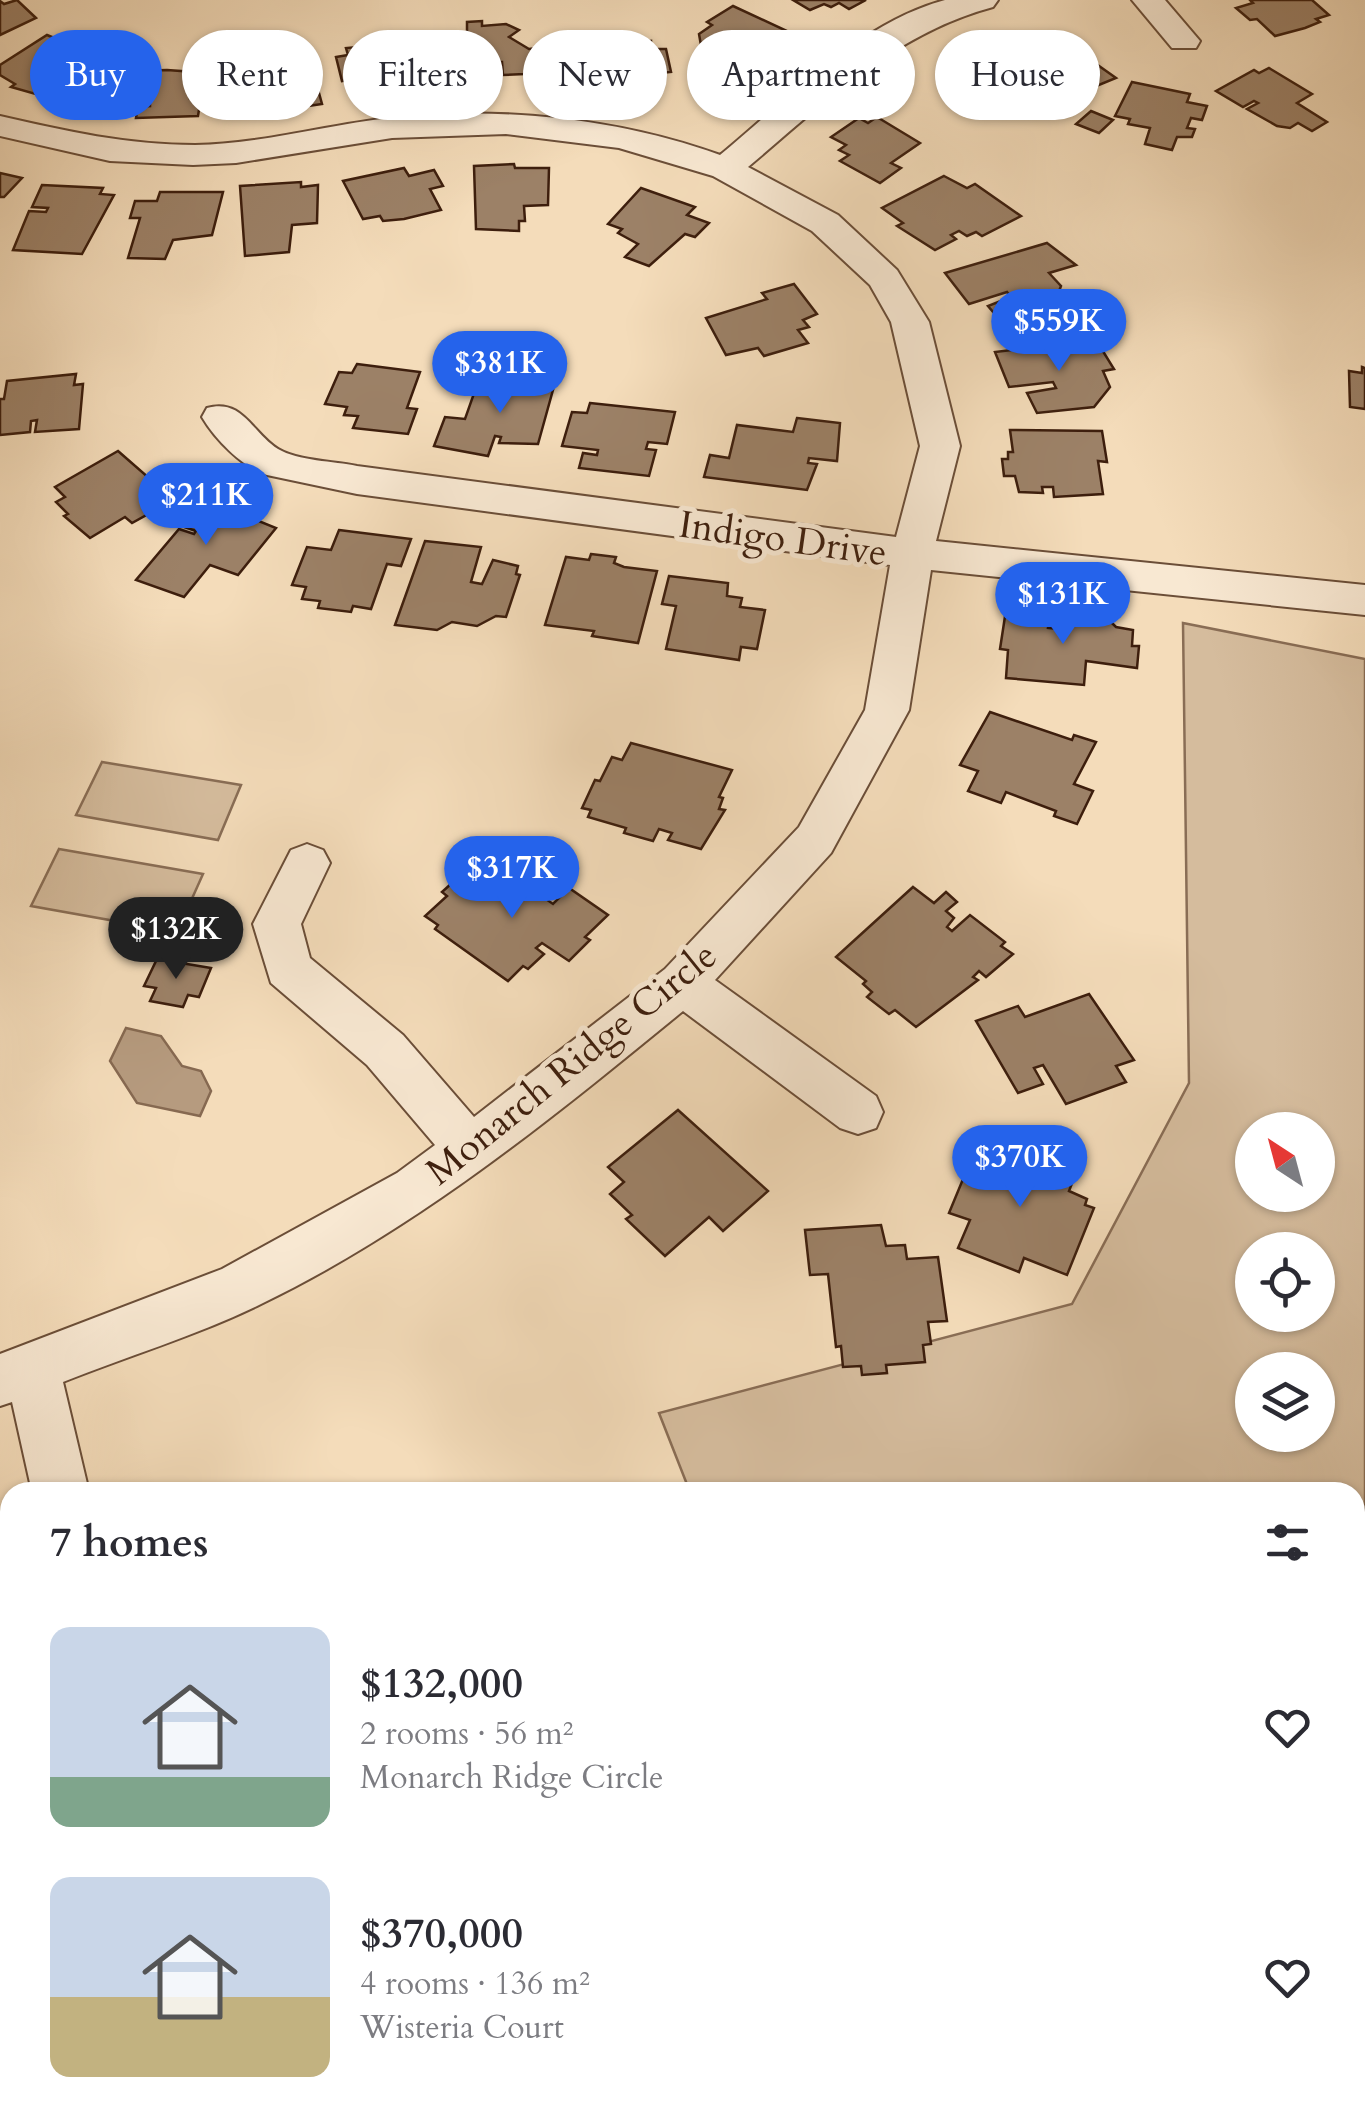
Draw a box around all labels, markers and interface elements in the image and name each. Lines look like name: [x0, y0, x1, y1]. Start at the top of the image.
chip: Buy: [30, 30, 162, 120]
chip: Rent: [182, 30, 323, 120]
chip: Filters: [343, 30, 503, 120]
chip: New: [523, 30, 667, 120]
chip: Apartment: [687, 30, 915, 120]
chip: House: [935, 30, 1100, 120]
pin: $559K: [989, 289, 1129, 374]
text: $559K: [1013, 299, 1105, 343]
pin: $381K: [430, 331, 570, 416]
text: $381K: [454, 341, 546, 385]
pin: $211K: [136, 463, 276, 548]
text: $211K: [160, 473, 252, 517]
street label: Indigo Drive: [676, 499, 890, 579]
pin: $131K: [993, 562, 1133, 647]
text: $131K: [1017, 572, 1109, 616]
pin: $317K: [442, 836, 582, 921]
text: $317K: [466, 846, 558, 890]
pin: $132K: [106, 897, 246, 982]
text: $132K: [130, 907, 222, 951]
street label: Monarch Ridge Circle: [415, 930, 728, 1197]
north arrow: [1235, 1112, 1335, 1212]
map controls: [1235, 1112, 1335, 1452]
pin: $370K: [950, 1125, 1090, 1210]
text: $370K: [974, 1135, 1066, 1179]
button: locate: [1235, 1232, 1335, 1332]
button: layers: [1235, 1352, 1335, 1452]
text: 7 homes: [50, 1514, 208, 1571]
icon: filters: [1260, 1515, 1315, 1570]
text: $132,000: [360, 1655, 523, 1712]
icon: home: [130, 1667, 250, 1787]
icon: heart: [1260, 1700, 1315, 1755]
text: 2 rooms · 56 m²: [360, 1712, 573, 1756]
text: Monarch Ridge Circle: [360, 1756, 664, 1800]
text: $370,000: [360, 1905, 523, 1962]
icon: home: [130, 1917, 250, 2037]
icon: heart: [1260, 1950, 1315, 2005]
text: 4 rooms · 136 m²: [360, 1962, 590, 2006]
text: Wisteria Court: [360, 2006, 564, 2050]

